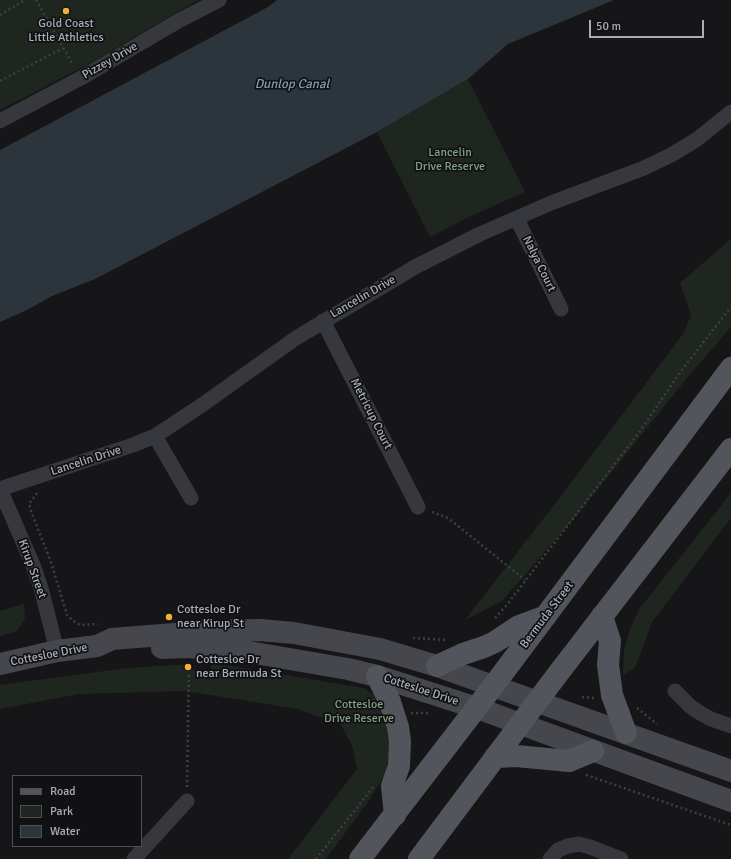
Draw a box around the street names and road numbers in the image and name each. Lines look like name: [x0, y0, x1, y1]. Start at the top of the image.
street label: Pizzey Drive: [80, 39, 140, 83]
street label: Nalya Court: [519, 234, 559, 294]
street label: Lancelin Drive: [328, 272, 398, 322]
street label: Metricup Court: [347, 376, 395, 452]
street label: Lancelin Drive: [49, 443, 123, 479]
street label: Kirup Street: [15, 538, 49, 600]
street label: Bermuda Street: [517, 579, 577, 651]
street label: Cottesloe Drive: [9, 640, 89, 670]
street label: Cottesloe Drive: [382, 671, 460, 709]

